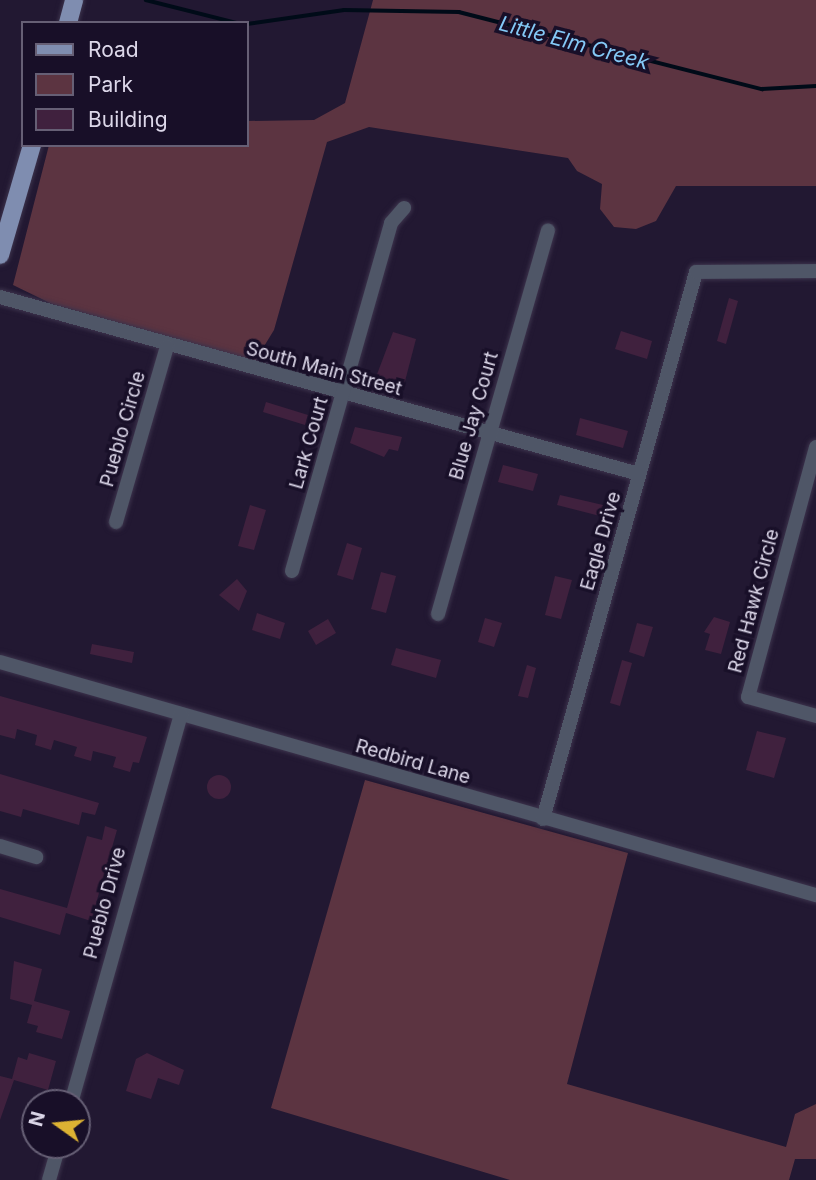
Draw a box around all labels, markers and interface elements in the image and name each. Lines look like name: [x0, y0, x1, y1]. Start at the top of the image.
water label: Little Elm Creek: [496, 11, 652, 75]
legend: [21, 21, 248, 147]
text: Road: [88, 37, 139, 62]
text: Park: [88, 72, 133, 97]
text: Building: [88, 107, 168, 132]
street label: South Main Street: [244, 337, 404, 401]
street label: Blue Jay Court: [445, 349, 503, 483]
street label: Pueblo Circle: [96, 369, 150, 489]
street label: Lark Court: [285, 394, 333, 492]
street label: Eagle Drive: [576, 489, 626, 593]
street label: Red Hawk Circle: [724, 527, 784, 675]
street label: Redbird Lane: [353, 735, 473, 789]
street label: Pueblo Drive: [79, 845, 131, 961]
north arrow: [21, 1089, 91, 1159]
text: N: [24, 1109, 50, 1129]

